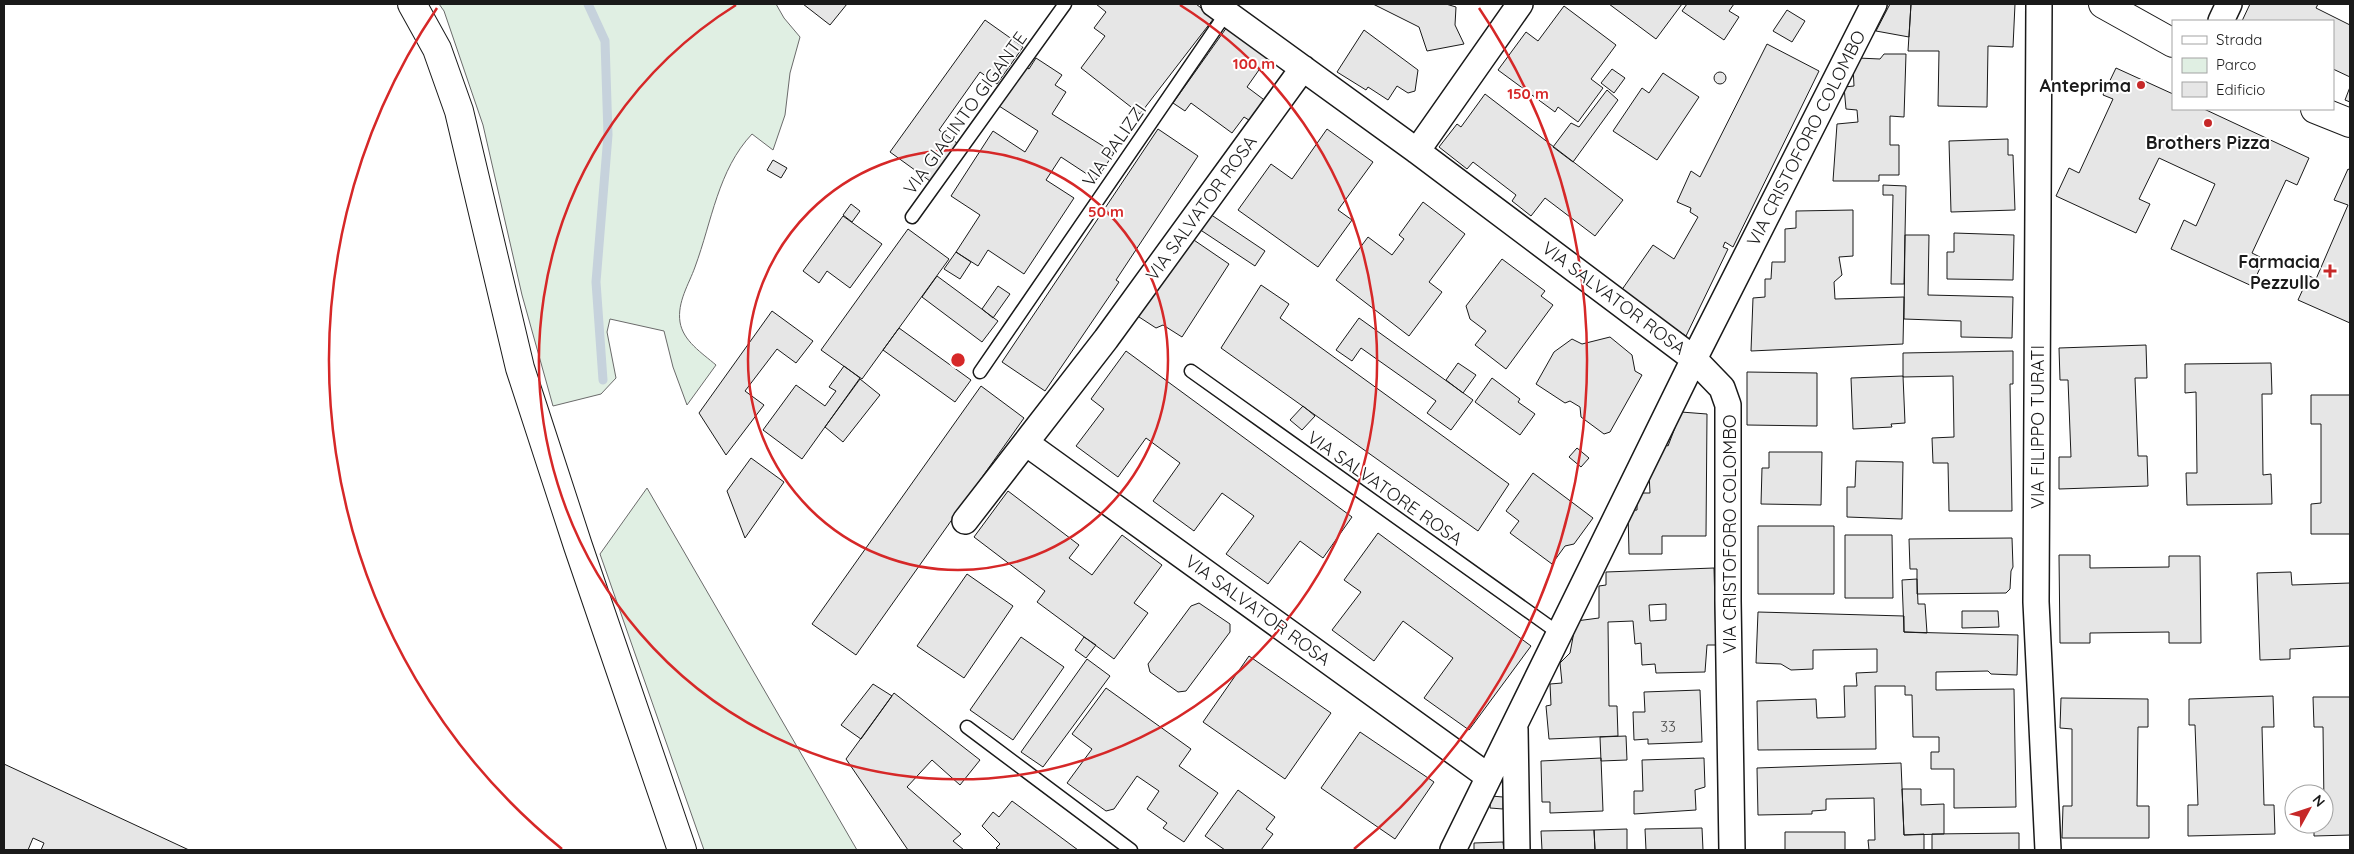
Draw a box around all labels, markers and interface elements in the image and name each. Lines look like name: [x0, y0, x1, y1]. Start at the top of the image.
legend: [2172, 20, 2334, 110]
street label: VIA CRISTOFORO COLOMBO: [1741, 26, 1871, 250]
street label: VIA GIACINTO GIGANTE: [898, 27, 1032, 199]
text: Strada: [2216, 30, 2262, 49]
text: 100 m: [1233, 54, 1275, 73]
text: Parco: [2216, 55, 2256, 74]
place label: Anteprima: [2040, 74, 2131, 97]
marker: Anteprima: [2135, 79, 2147, 91]
text: Edificio: [2216, 80, 2265, 99]
text: 150 m: [1507, 84, 1549, 103]
street label: VIA PALIZZI: [1077, 99, 1151, 191]
marker: Brothers Pizza: [2202, 117, 2214, 129]
street label: VIA SALVATOR ROSA: [1140, 130, 1262, 285]
place label: Brothers Pizza: [2146, 131, 2270, 154]
text: 50 m: [1088, 202, 1124, 221]
street label: VIA SALVATOR ROSA: [1537, 236, 1691, 360]
place label: Farmacia Pezzullo: [2238, 250, 2320, 294]
marker: Farmacia Pezzullo: [2324, 265, 2336, 277]
street label: VIA FILIPPO TURATI: [2026, 345, 2049, 509]
centre of rings: [949, 351, 967, 369]
street label: VIA CRISTOFORO COLOMBO: [1718, 414, 1741, 654]
street label: VIA SALVATORE ROSA: [1303, 426, 1467, 551]
street label: VIA SALVATOR ROSA: [1181, 549, 1336, 671]
house number: 33: [1660, 717, 1676, 736]
north arrow: [2284, 784, 2334, 834]
text: N: [2309, 791, 2329, 810]

